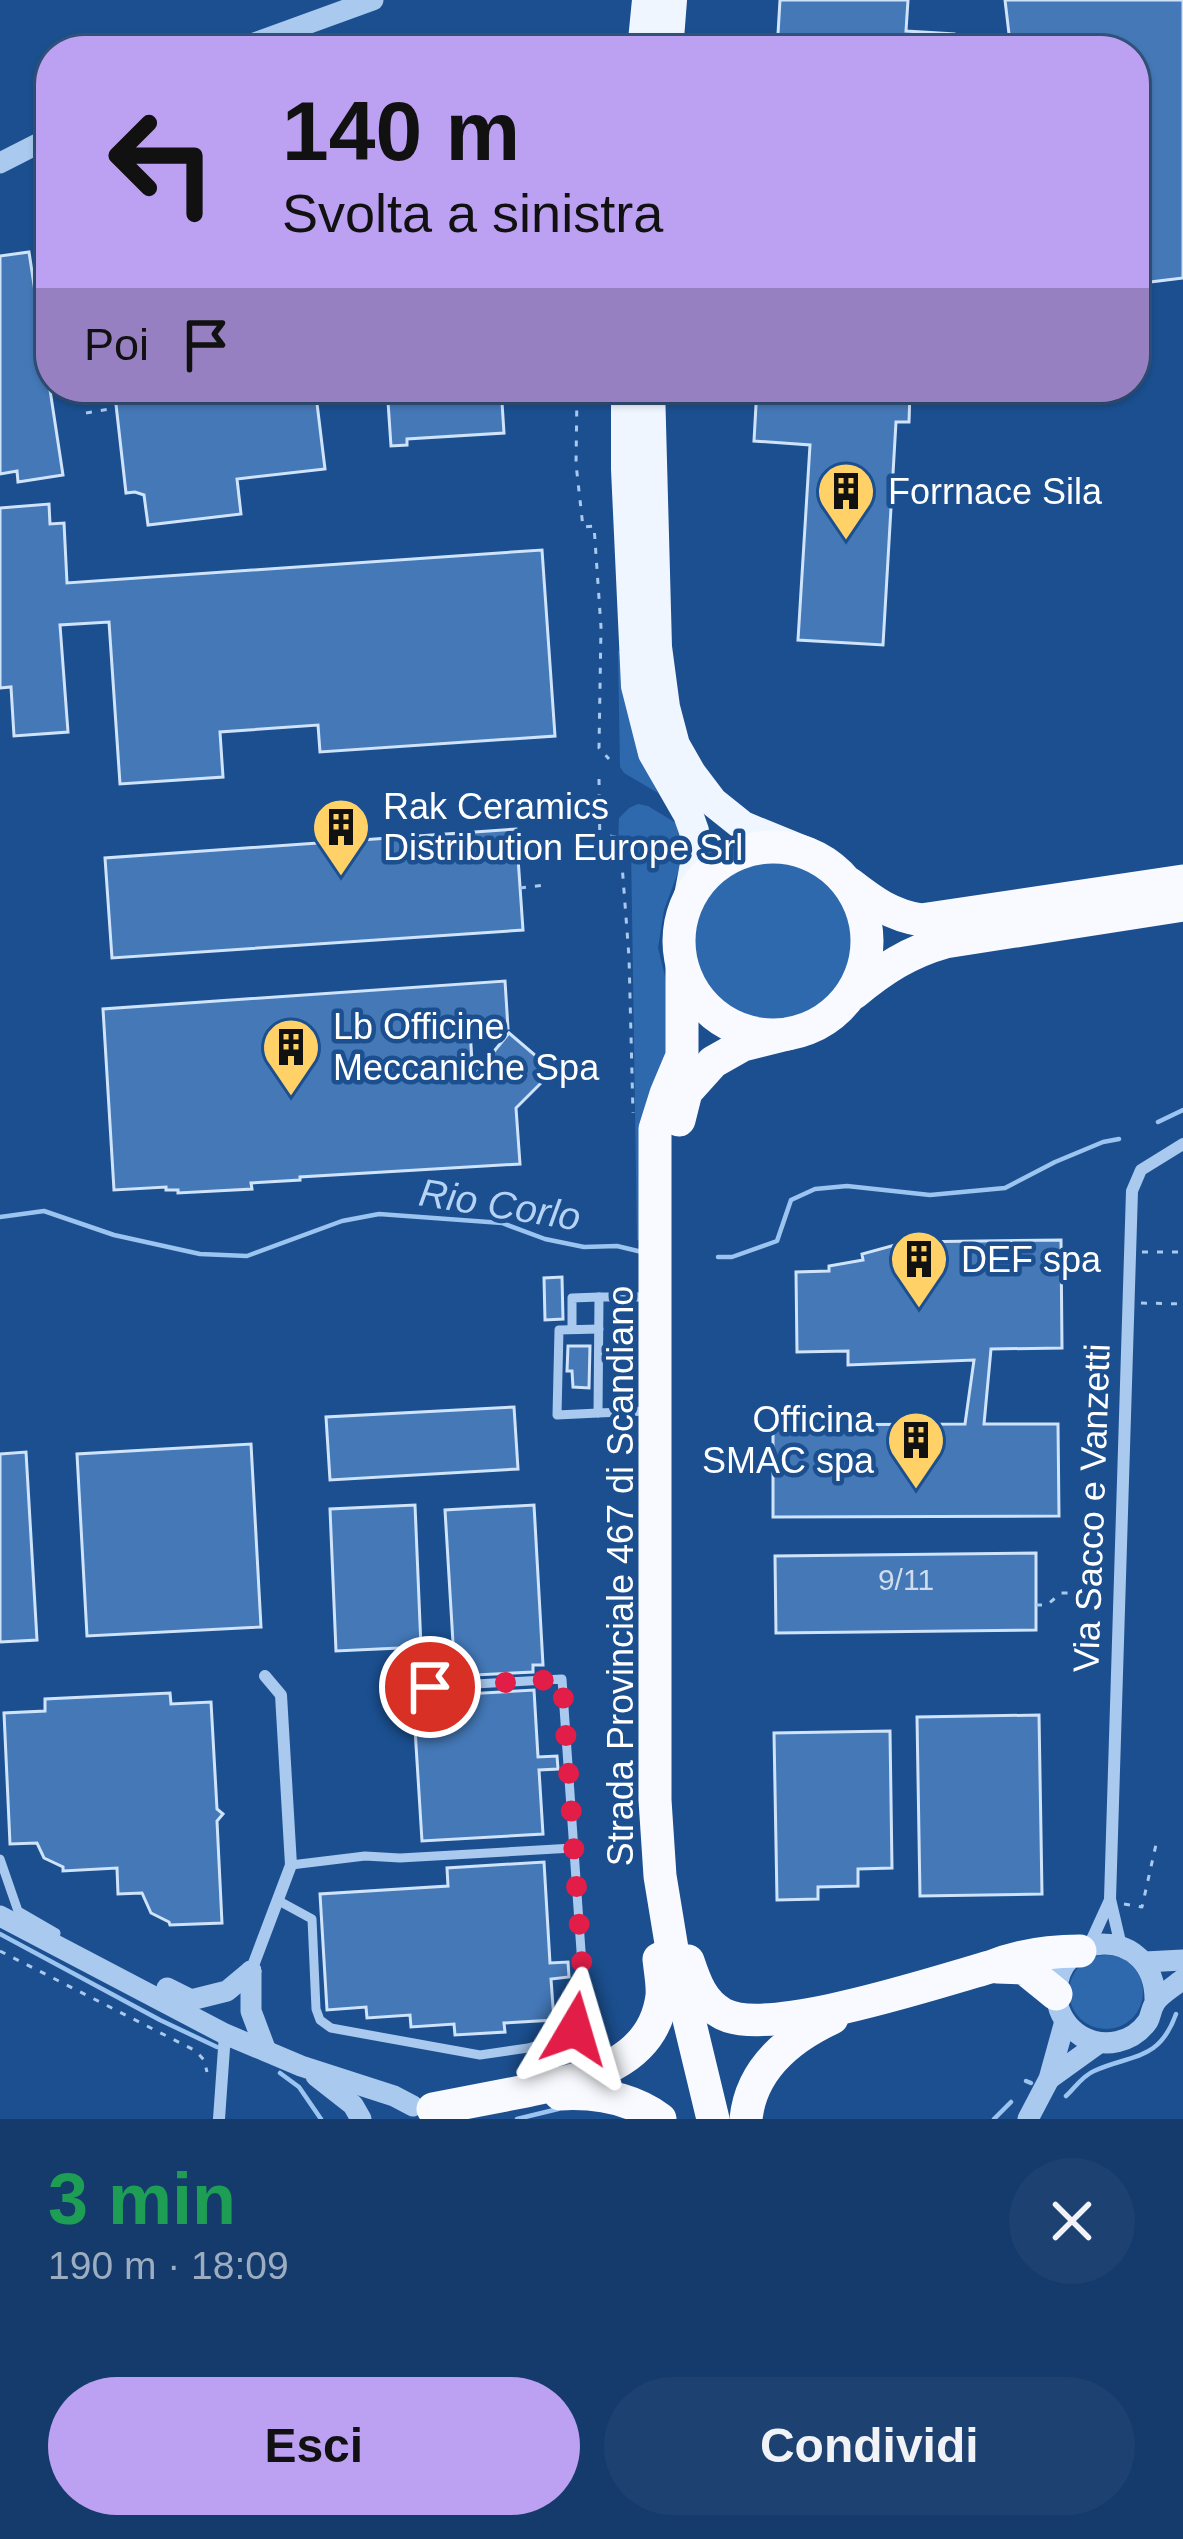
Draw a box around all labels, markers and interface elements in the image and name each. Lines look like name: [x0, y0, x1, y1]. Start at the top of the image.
icon: left: [84, 84, 240, 240]
text: 140 m: [282, 84, 520, 178]
text: Svolta a sinistra: [282, 183, 663, 243]
icon: arrive: [173, 312, 239, 378]
text: Poi: [84, 319, 149, 370]
building icon: Forrnace Sila: [815, 460, 877, 542]
place label: Forrnace Sila: [888, 471, 1103, 512]
place label: Rak Ceramics Distribution Europe Srl: [383, 786, 743, 868]
building icon: Rak Ceramics Distribution Europe Srl: [310, 796, 372, 878]
place label: Lb Officine Meccaniche Spa: [333, 1006, 600, 1088]
building icon: Lb Officine Meccaniche Spa: [260, 1016, 322, 1098]
water label: Rio Corlo: [416, 1171, 584, 1238]
building icon: DEF spa: [888, 1228, 950, 1310]
place label: DEF spa: [961, 1239, 1102, 1280]
street label: Strada Provinciale 467 di Scandiano: [600, 1286, 641, 1866]
street label: Via Sacco e Vanzetti: [1065, 1343, 1118, 1673]
place label: Officina SMAC spa: [702, 1399, 875, 1481]
building icon: Officina SMAC spa: [885, 1409, 947, 1491]
house number: 9/11: [878, 1563, 934, 1596]
pin: [379, 1636, 481, 1738]
icon: arrive: [397, 1654, 463, 1720]
position arrow: [512, 1966, 638, 2092]
button: close: [1009, 2158, 1135, 2284]
text: 3 min: [48, 2159, 236, 2239]
text: 190 m · 18:09: [48, 2244, 289, 2287]
button: Esci: [48, 2377, 580, 2515]
button: Condividi: [604, 2377, 1135, 2515]

